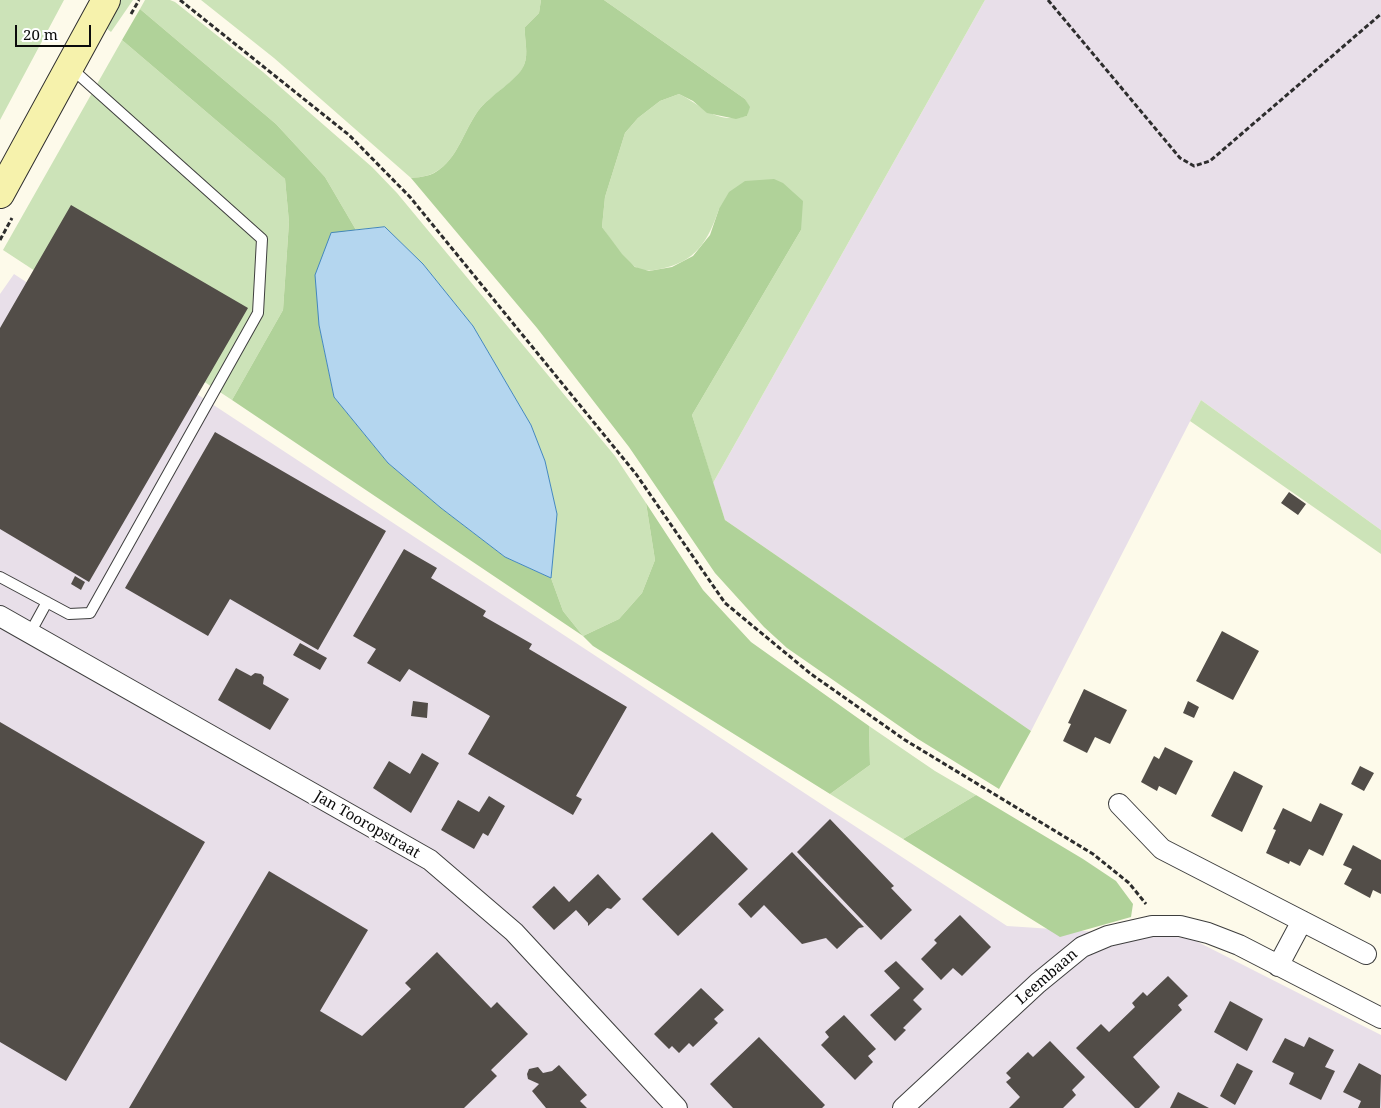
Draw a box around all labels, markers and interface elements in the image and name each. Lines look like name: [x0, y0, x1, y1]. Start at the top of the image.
scale bar: [18, 15, 94, 47]
text: 20 m: [23, 24, 58, 44]
street label: Jan Tooropstraat: [311, 787, 423, 863]
street label: Leembaan: [1013, 945, 1081, 1009]

